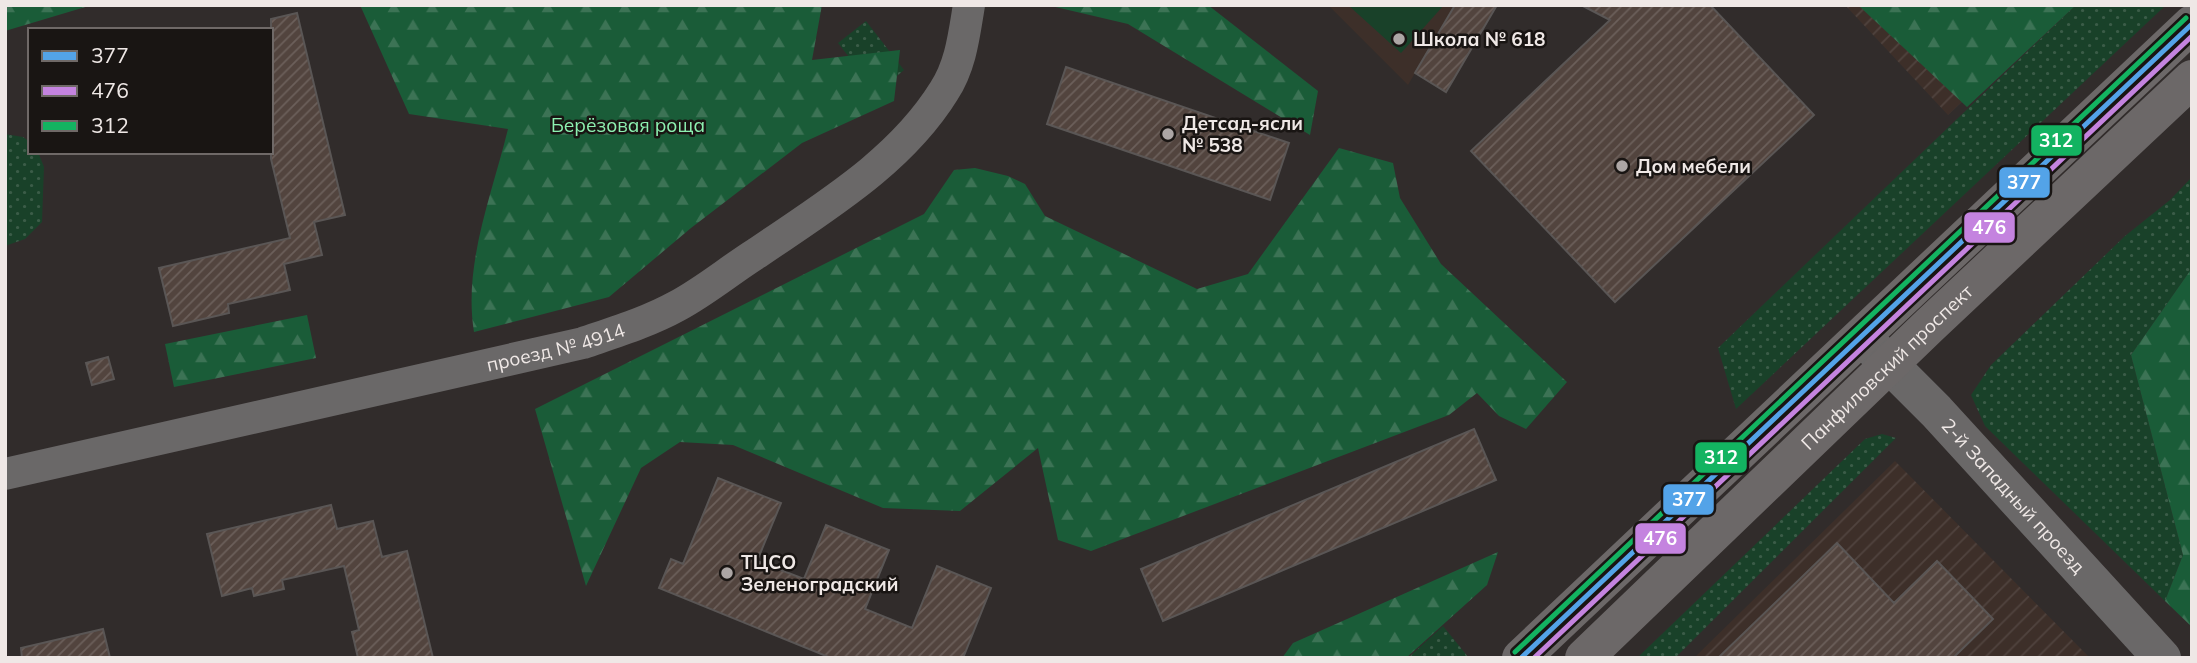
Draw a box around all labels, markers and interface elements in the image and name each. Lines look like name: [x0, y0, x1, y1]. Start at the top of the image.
place label: Школа № 618: [1413, 27, 1545, 51]
legend: [28, 28, 273, 154]
marker: Школа № 618: [1391, 31, 1407, 47]
text: 377: [91, 42, 129, 68]
text: 476: [91, 77, 129, 103]
place label: Детсад-ясли № 538: [1182, 111, 1303, 157]
text: 312: [91, 112, 129, 138]
park label: Берёзовая роща: [551, 113, 705, 137]
line badge: 312: [2030, 124, 2083, 157]
marker: Детсад-ясли № 538: [1160, 126, 1176, 142]
text: 312: [2039, 128, 2073, 152]
place label: Дом мебели: [1636, 154, 1751, 178]
marker: Дом мебели: [1614, 158, 1630, 174]
line badge: 377: [1998, 166, 2051, 199]
text: 377: [2007, 170, 2041, 194]
line badge: 476: [1963, 211, 2016, 244]
text: 476: [1972, 215, 2006, 239]
street label: Панфиловский проспект: [1796, 279, 1978, 455]
street label: проезд № 4914: [484, 318, 628, 377]
street label: 2-й Западный проезд: [1937, 413, 2091, 579]
line badge: 312: [1694, 441, 1748, 474]
text: 312: [1704, 445, 1738, 469]
line badge: 377: [1662, 483, 1715, 516]
text: 377: [1672, 487, 1706, 511]
line badge: 476: [1634, 522, 1687, 555]
text: 476: [1643, 526, 1677, 550]
place label: ТЦСО Зеленоградский: [741, 550, 898, 596]
marker: ТЦСО Зеленоградский: [719, 565, 735, 581]

